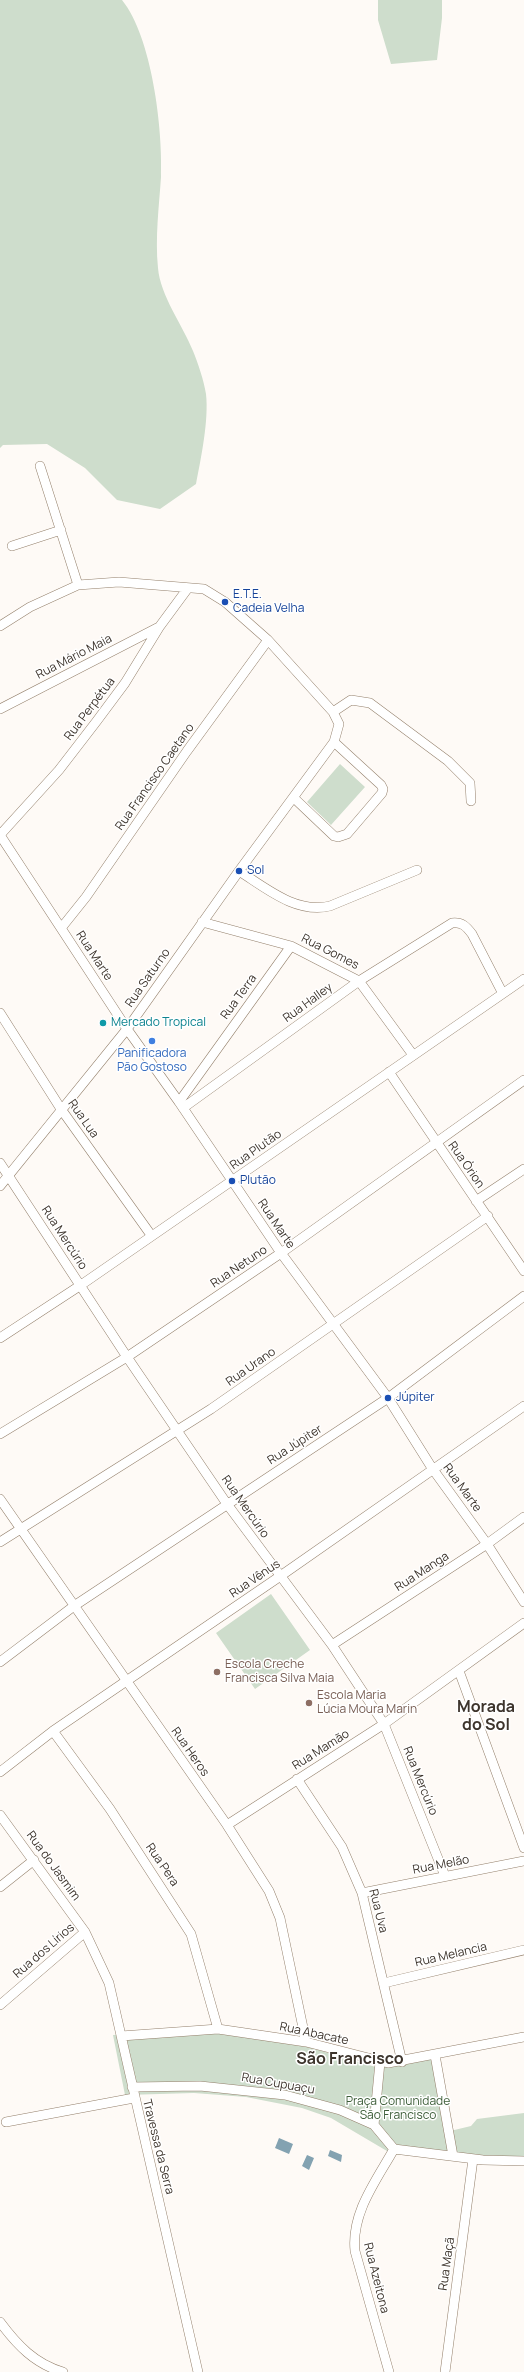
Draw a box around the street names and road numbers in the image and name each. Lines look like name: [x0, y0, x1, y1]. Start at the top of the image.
street label: Rua Mário Maia: [34, 632, 114, 682]
street label: Rua Perpétua: [62, 675, 118, 743]
street label: Rua Francisco Caetano: [113, 721, 197, 833]
street label: Rua Marte: [73, 928, 115, 984]
street label: Rua Gomes: [299, 931, 361, 973]
street label: Rua Saturno: [123, 946, 173, 1010]
street label: Rua Terra: [218, 972, 260, 1022]
street label: Rua Halley: [281, 980, 335, 1026]
street label: Rua Lua: [65, 1097, 101, 1141]
street label: Rua Plutão: [227, 1127, 285, 1173]
street label: Rua Órion: [445, 1139, 487, 1191]
street label: Rua Marte: [254, 1197, 298, 1251]
street label: Rua Mercúrio: [38, 1203, 90, 1273]
street label: Rua Netuno: [208, 1243, 270, 1291]
street label: Rua Urano: [223, 1345, 279, 1389]
street label: Rua Júpiter: [265, 1422, 325, 1468]
street label: Rua Marte: [440, 1461, 484, 1515]
street label: Rua Mercúrio: [218, 1473, 272, 1541]
street label: Rua Manga: [392, 1549, 452, 1595]
street label: Rua Vênus: [227, 1557, 283, 1601]
street label: Rua Heros: [168, 1725, 212, 1779]
street label: Rua Mamão: [290, 1727, 352, 1773]
street label: Rua Mercúrio: [400, 1744, 440, 1818]
street label: Rua do Jasmim: [23, 1829, 83, 1903]
street label: Rua Pera: [142, 1841, 182, 1889]
street label: Rua Melão: [411, 1852, 471, 1878]
street label: Rua Uva: [366, 1888, 390, 1934]
street label: Rua dos Lírios: [11, 1921, 77, 1981]
street label: Rua Melancia: [414, 1940, 488, 1970]
street label: Rua Abacate: [278, 2020, 350, 2048]
street label: Rua Cupuaçu: [240, 2070, 316, 2098]
street label: Travessa da Serra: [139, 2098, 177, 2196]
street label: Rua Maçã: [436, 2236, 458, 2292]
street label: Rua Azeitona: [360, 2241, 392, 2315]

